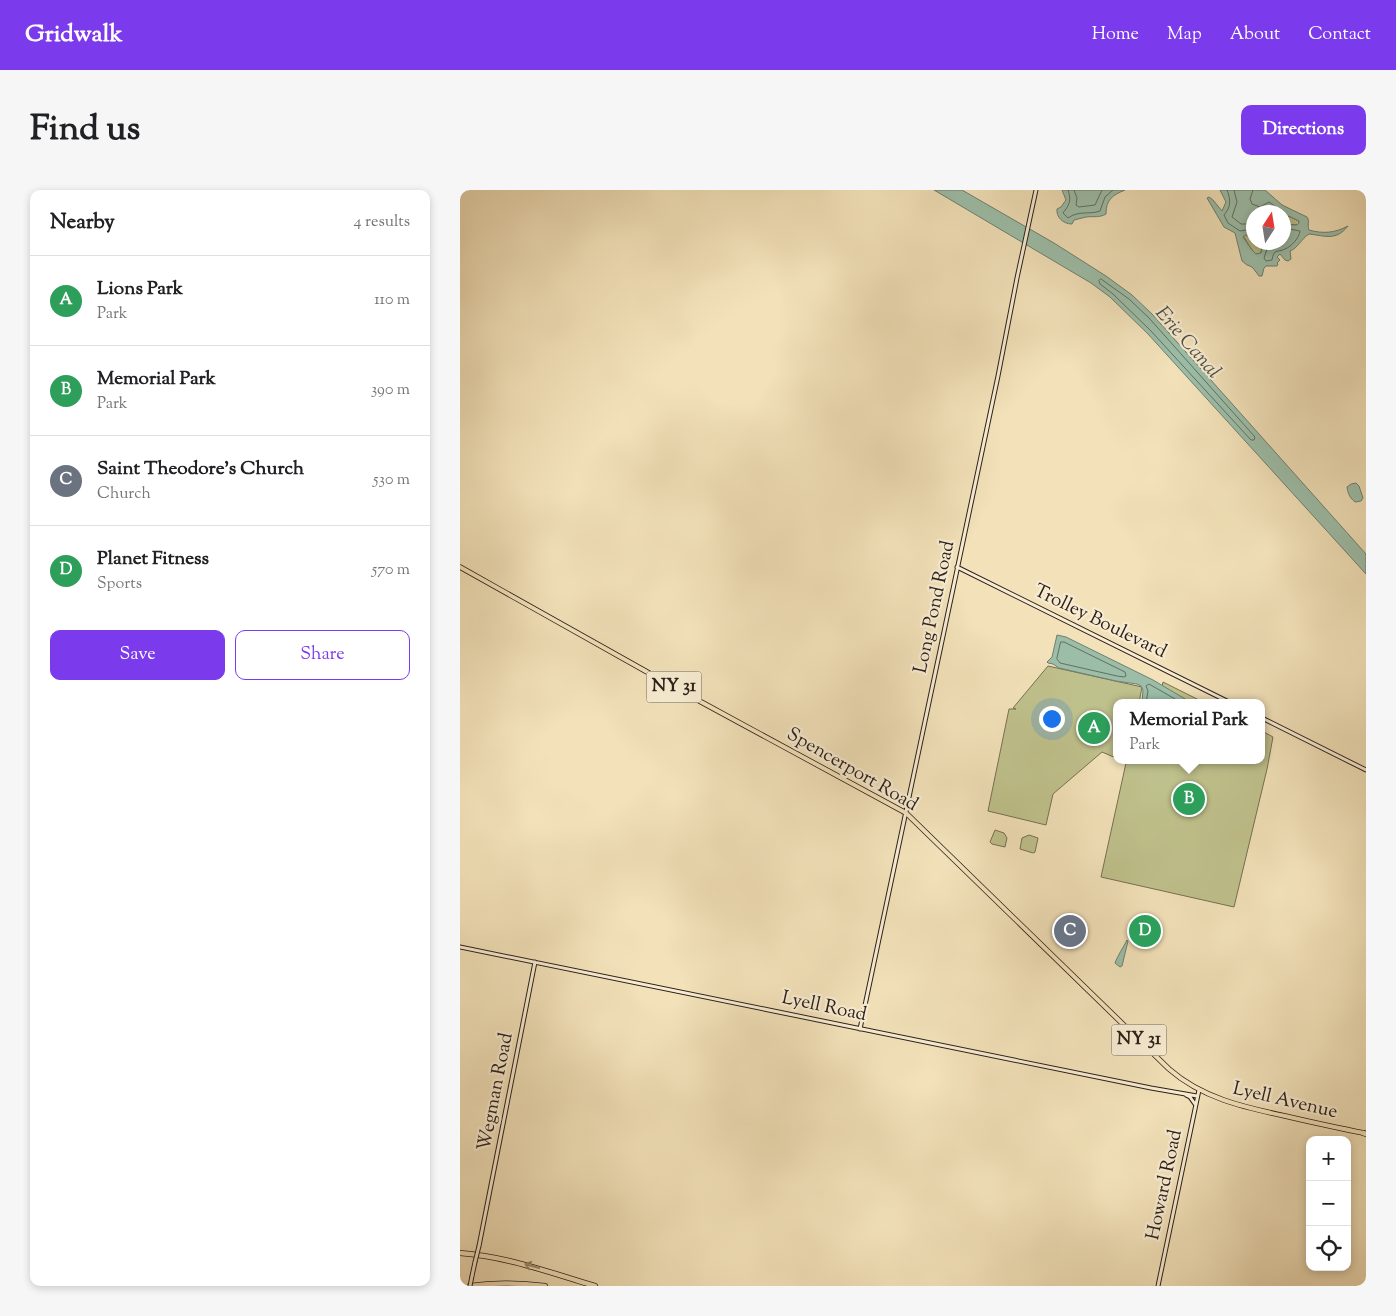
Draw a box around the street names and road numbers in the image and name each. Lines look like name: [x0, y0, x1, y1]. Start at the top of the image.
street label: Long Pond Road: [908, 538, 962, 676]
street label: Trolley Boulevard: [1029, 578, 1171, 666]
road number: NY 31: [646, 672, 702, 702]
street label: Spencerport Road: [781, 721, 923, 819]
street label: Lyell Road: [779, 985, 869, 1029]
road number: NY 31: [1112, 1024, 1166, 1056]
street label: Wegman Road: [471, 1030, 521, 1153]
street label: Lyell Avenue: [1230, 1076, 1340, 1126]
street label: Howard Road: [1140, 1127, 1190, 1243]

